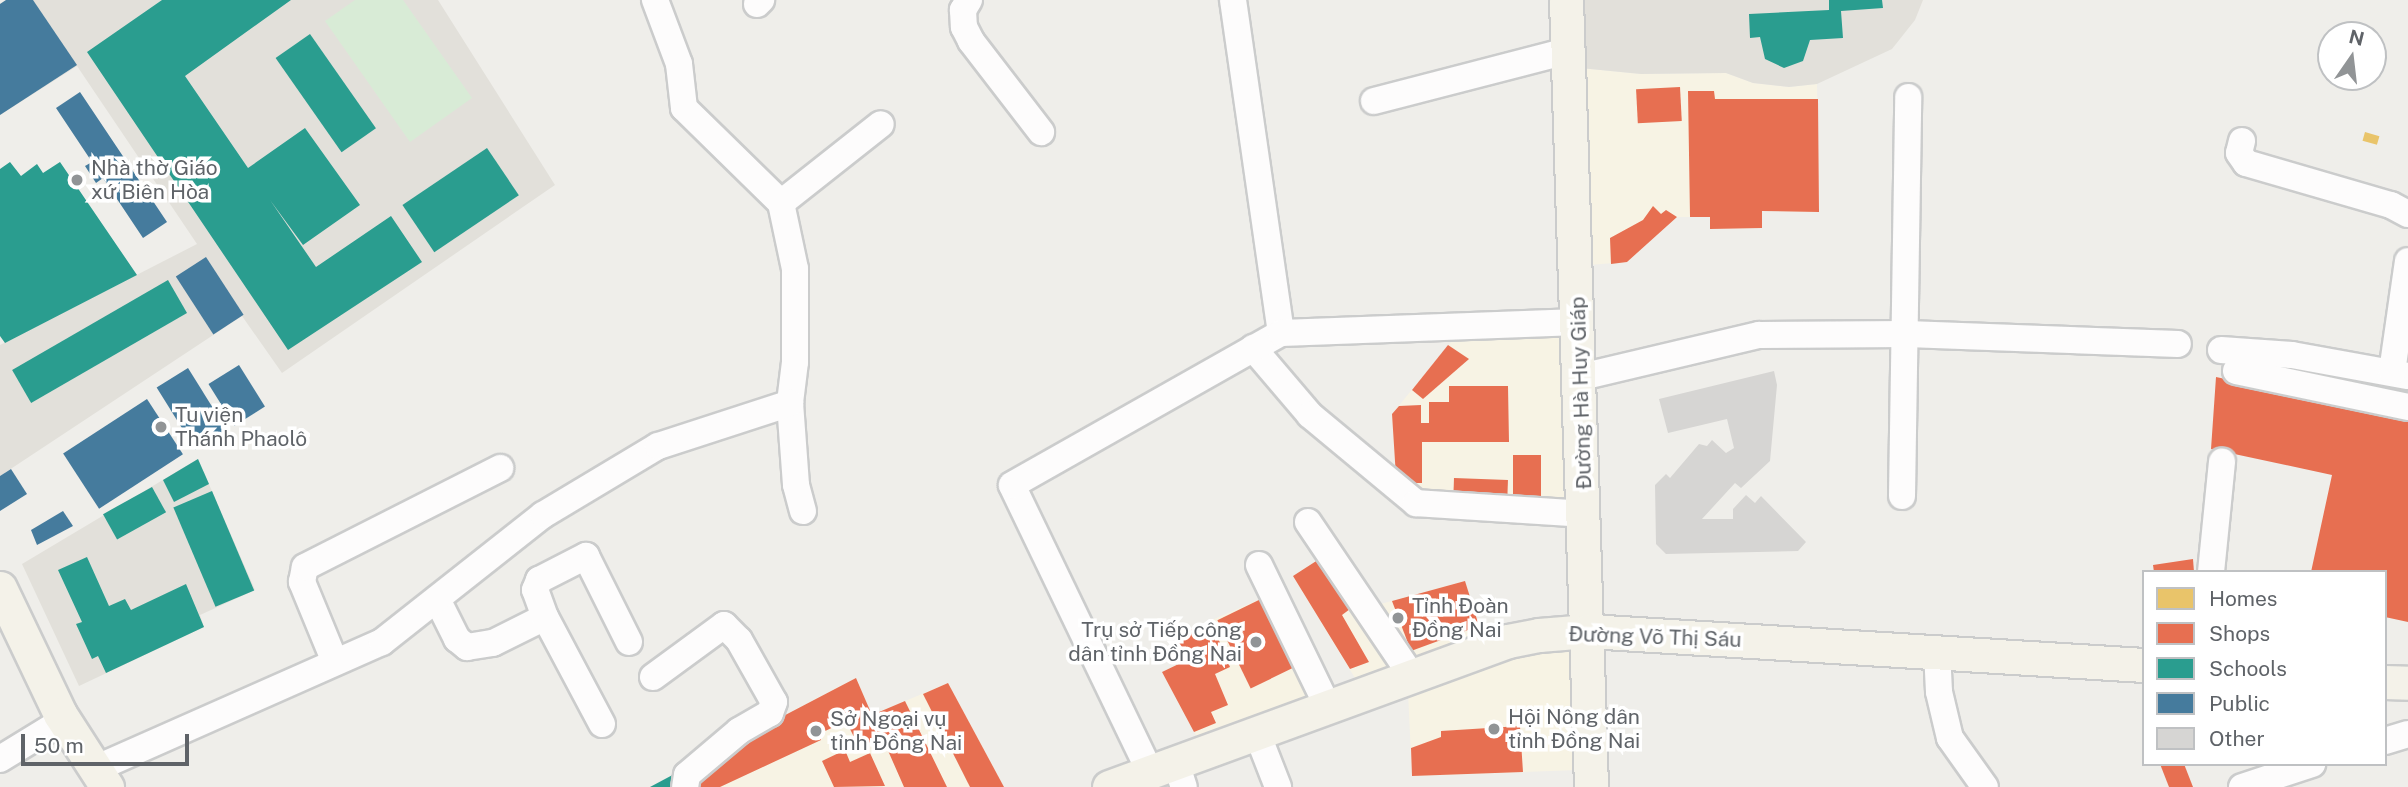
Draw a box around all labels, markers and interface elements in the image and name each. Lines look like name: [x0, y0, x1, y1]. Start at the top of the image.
north arrow: [2317, 21, 2387, 91]
text: N: [2347, 25, 2366, 50]
place label: Nhà thờ Giáo xứ Biên Hòa: [91, 155, 218, 205]
marker: Nhà thờ Giáo xứ Biên Hòa: [69, 172, 85, 188]
street label: Đường Hà Huy Giáp: [1565, 296, 1597, 490]
place label: Tu viện Thánh Phaolô: [175, 402, 307, 452]
marker: Tu viện Thánh Phaolô: [153, 419, 169, 435]
legend: [2142, 570, 2387, 766]
text: Homes: [2209, 586, 2277, 611]
place label: Tỉnh Đoàn Đồng Nai: [1412, 593, 1509, 643]
marker: Tỉnh Đoàn Đồng Nai: [1390, 610, 1406, 626]
place label: Trụ sở Tiếp công dân tỉnh Đồng Nai: [1068, 617, 1242, 667]
street label: Đường Võ Thị Sáu: [1568, 621, 1742, 653]
text: Shops: [2209, 621, 2270, 646]
marker: Trụ sở Tiếp công dân tỉnh Đồng Nai: [1248, 634, 1264, 650]
text: Schools: [2209, 656, 2287, 681]
text: Public: [2209, 691, 2270, 716]
place label: Hội Nông dân tỉnh Đồng Nai: [1508, 704, 1640, 754]
place label: Sở Ngoại vụ tỉnh Đồng Nai: [830, 706, 962, 756]
scale bar: [24, 720, 192, 764]
marker: Hội Nông dân tỉnh Đồng Nai: [1486, 721, 1502, 737]
marker: Sở Ngoại vụ tỉnh Đồng Nai: [808, 723, 824, 739]
text: Other: [2209, 726, 2265, 751]
text: 50 m: [34, 733, 84, 758]

